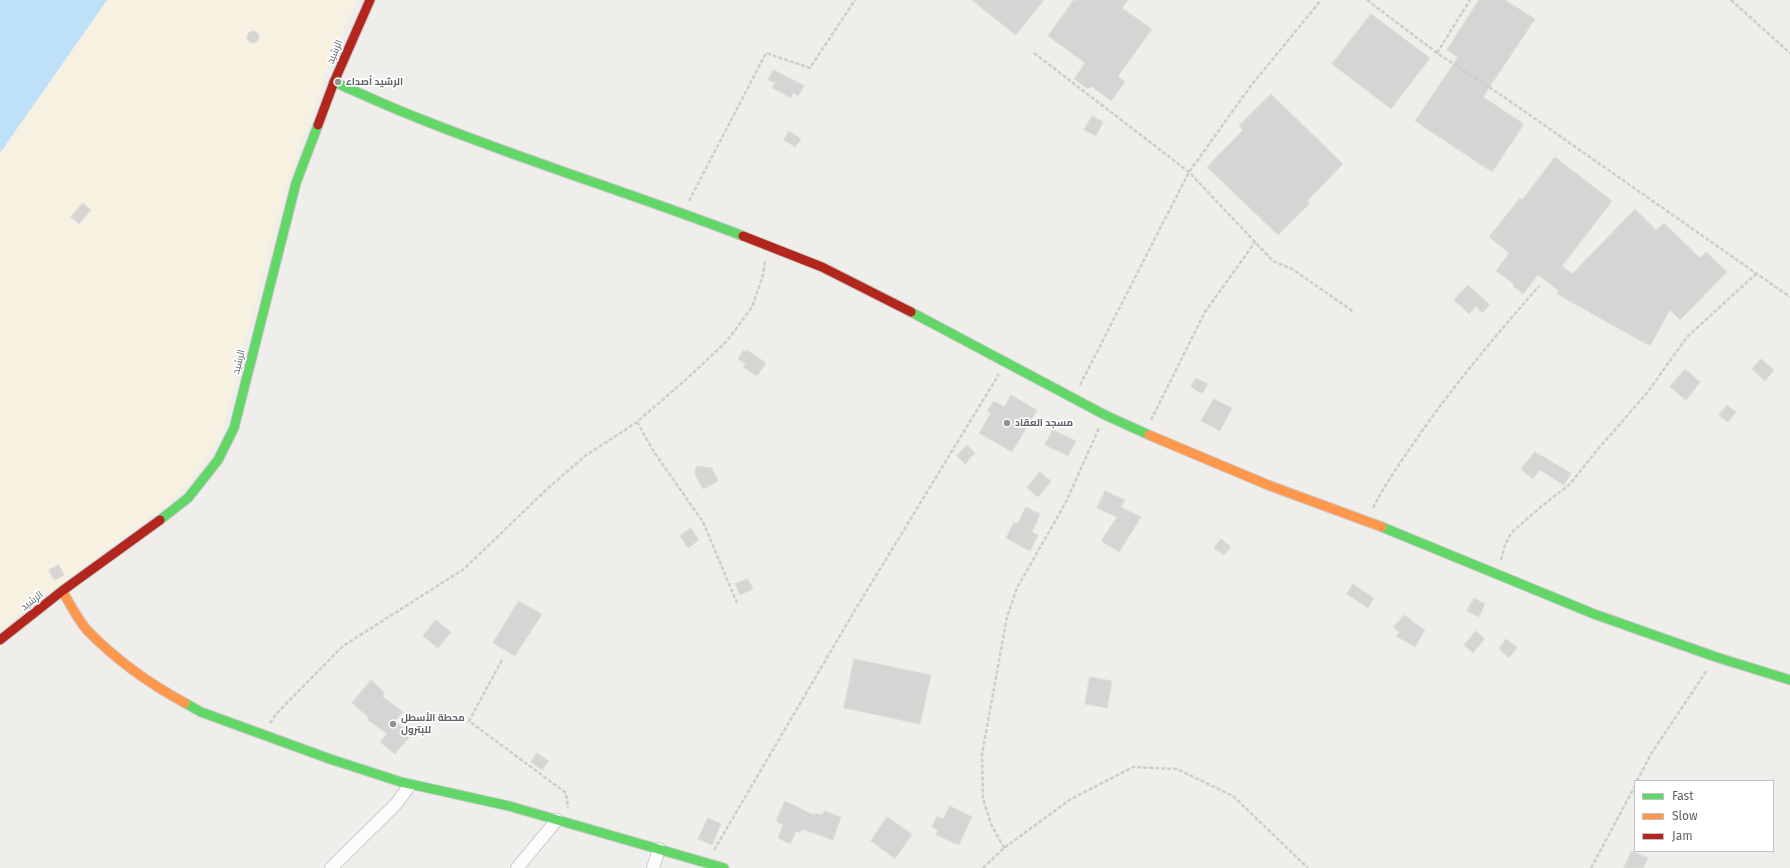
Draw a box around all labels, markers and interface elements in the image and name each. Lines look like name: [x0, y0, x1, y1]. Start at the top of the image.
street label: الرشيد: [325, 38, 345, 66]
place label: الرشيد أصداء: [346, 76, 403, 88]
marker: الرشيد أصداء: [333, 77, 343, 87]
street label: الرشيد: [230, 348, 248, 376]
place label: مسجد العقاد: [1015, 417, 1073, 429]
marker: مسجد العقاد: [1002, 418, 1012, 428]
street label: الرشيد: [18, 589, 46, 613]
place label: محطة الأسطل للبترول: [401, 712, 465, 736]
marker: محطة الأسطل للبترول: [388, 719, 398, 729]
legend: [1634, 780, 1774, 852]
text: Fast: [1672, 789, 1694, 803]
text: Slow: [1672, 809, 1698, 823]
text: Jam: [1672, 829, 1692, 843]

